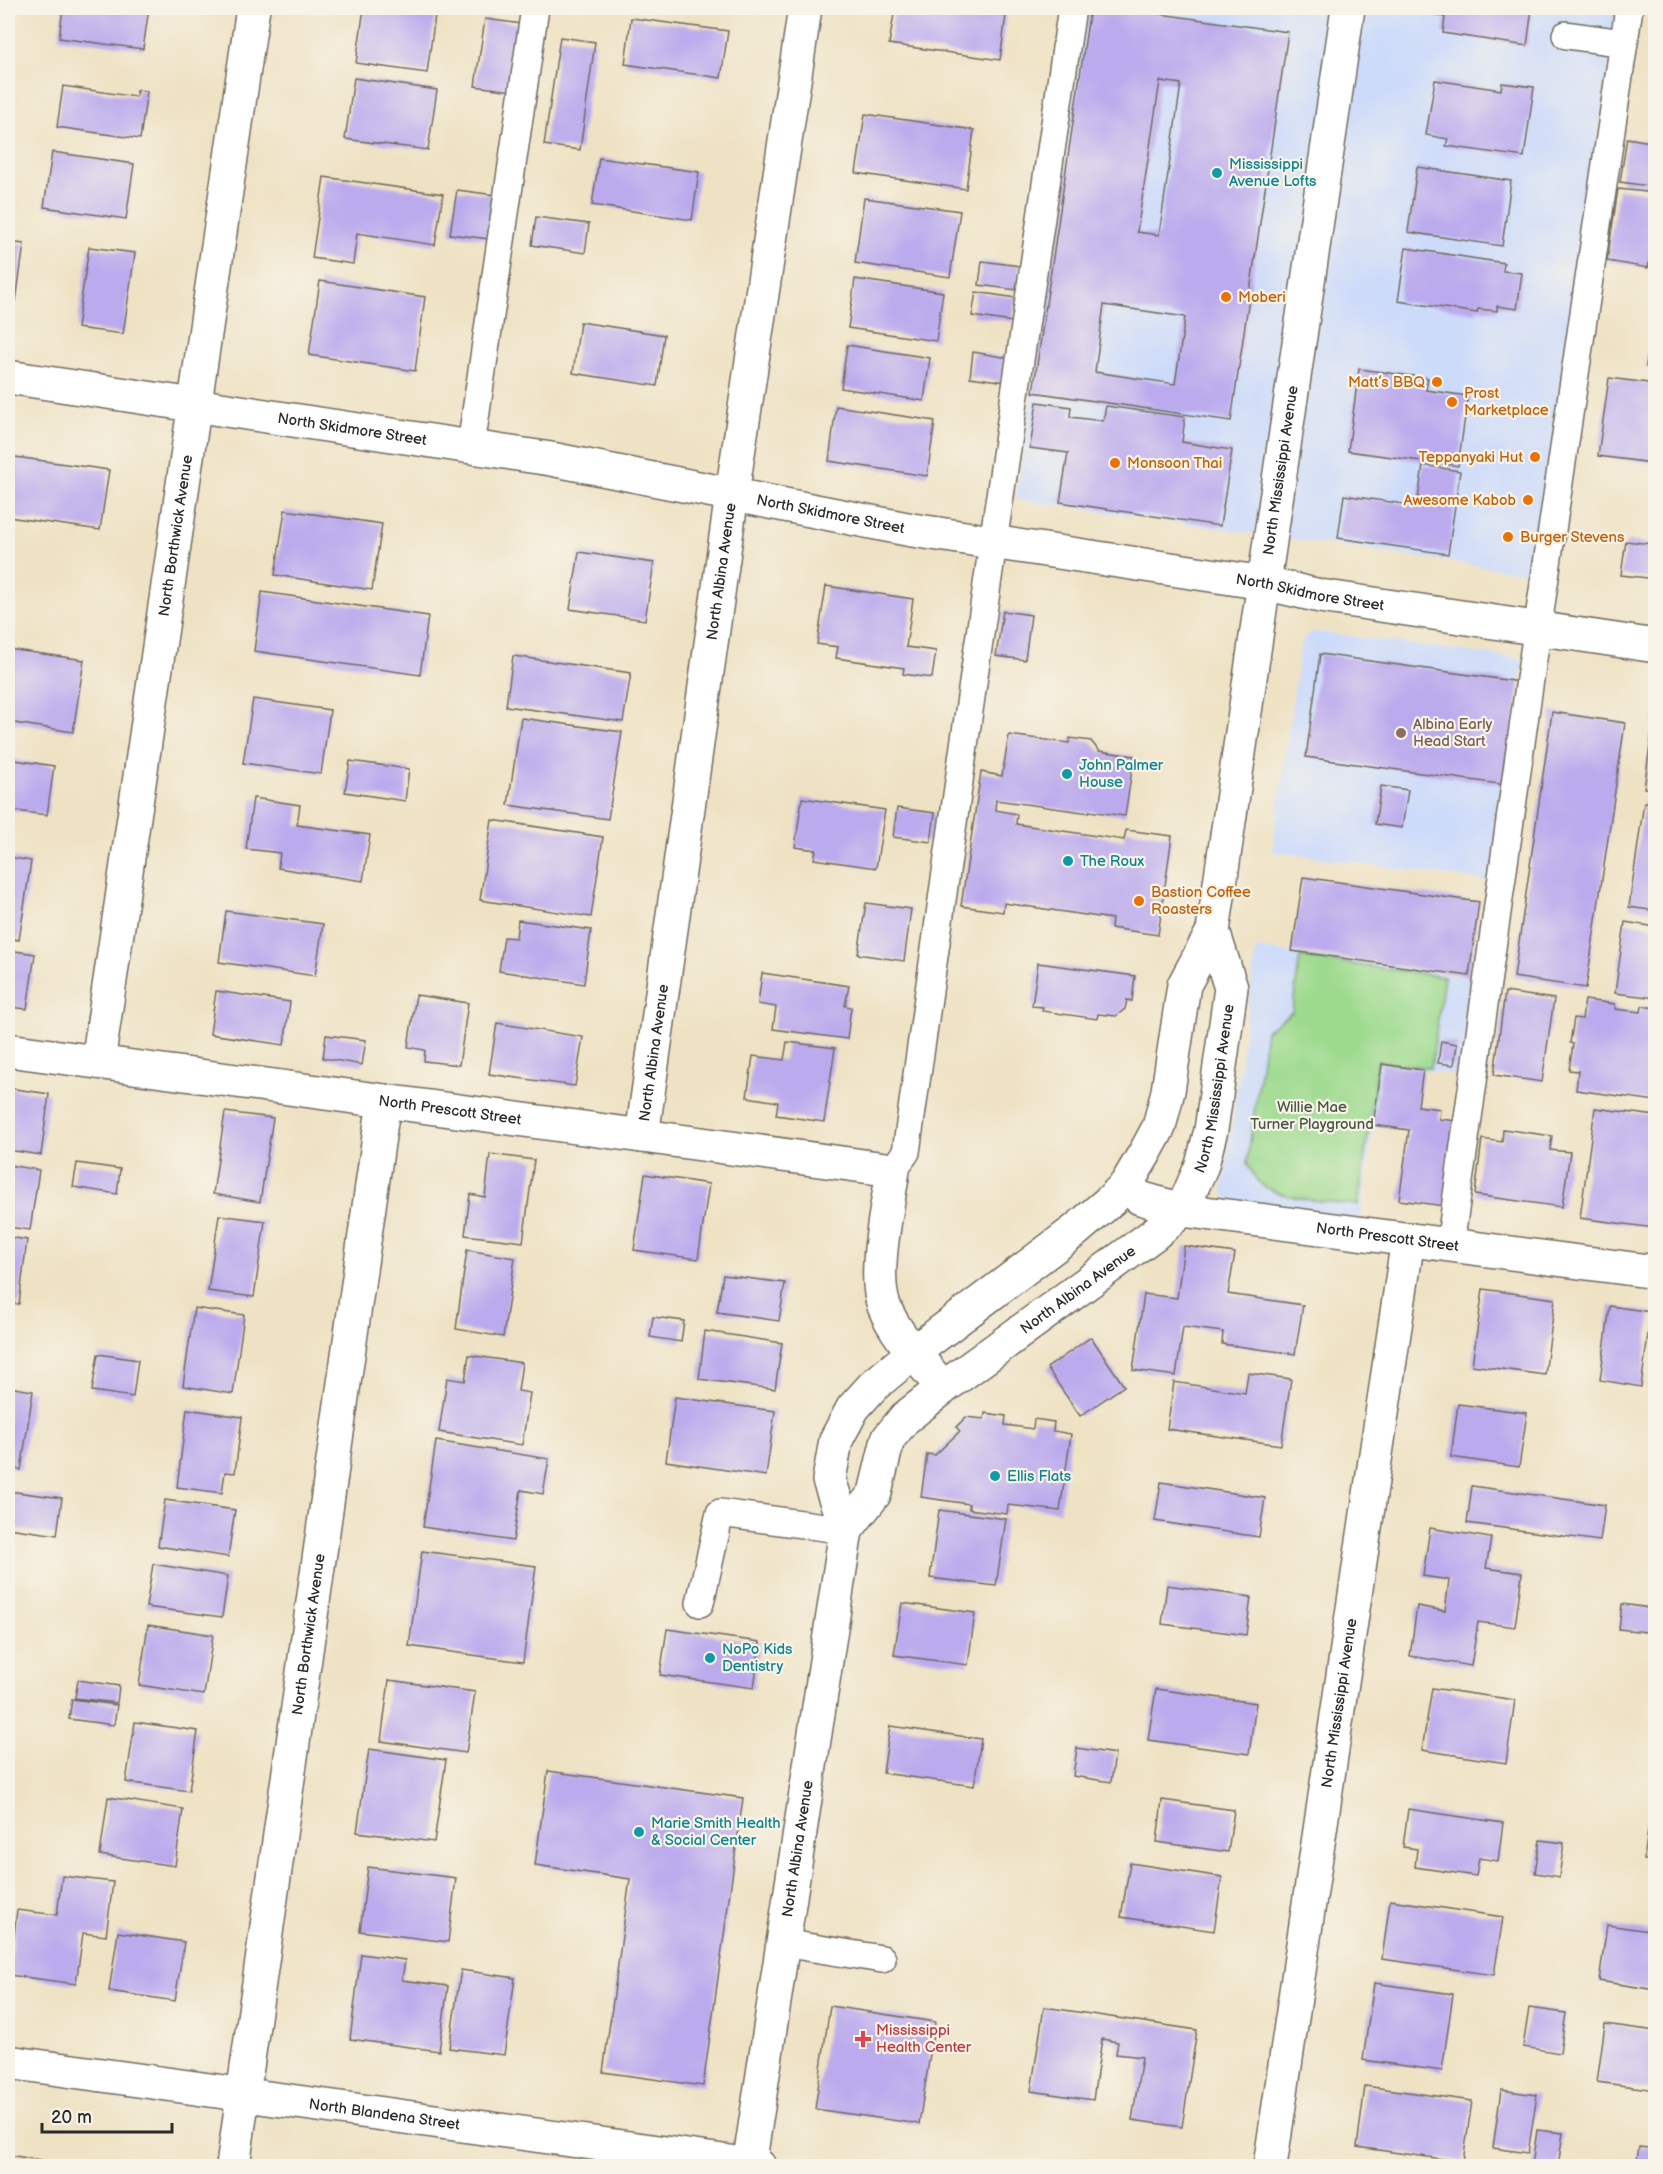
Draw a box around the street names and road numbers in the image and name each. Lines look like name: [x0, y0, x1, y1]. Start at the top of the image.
street label: North Mississippi Avenue: [1259, 384, 1303, 556]
street label: North Skidmore Street: [276, 409, 428, 450]
street label: North Borthwick Avenue: [155, 454, 197, 618]
street label: North Skidmore Street: [755, 491, 906, 538]
street label: North Albina Avenue: [703, 502, 741, 641]
street label: North Skidmore Street: [1234, 570, 1386, 615]
street label: North Albina Avenue: [635, 983, 673, 1123]
street label: North Mississippi Avenue: [1191, 1003, 1239, 1176]
street label: North Prescott Street: [377, 1091, 523, 1130]
street label: North Prescott Street: [1315, 1219, 1460, 1256]
street label: North Albina Avenue: [1017, 1242, 1140, 1338]
street label: North Borthwick Avenue: [288, 1552, 330, 1716]
street label: North Mississippi Avenue: [1317, 1617, 1361, 1789]
street label: North Albina Avenue: [778, 1779, 818, 1919]
street label: North Blandena Street: [308, 2095, 461, 2135]

